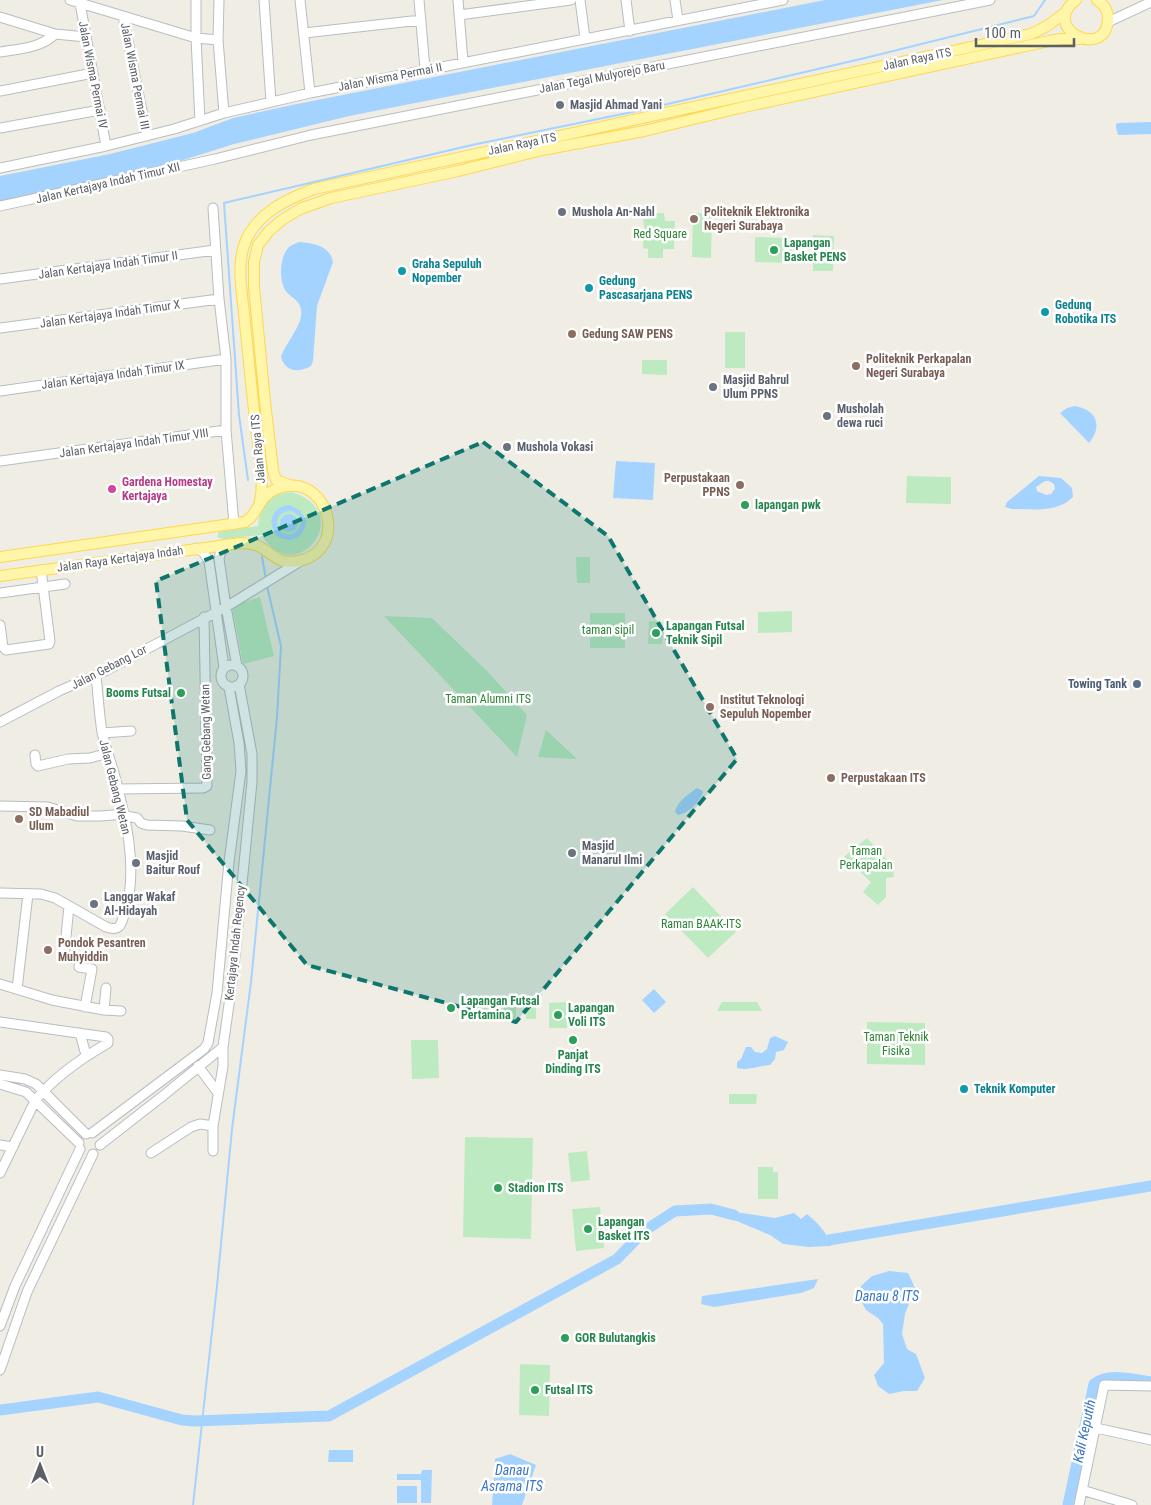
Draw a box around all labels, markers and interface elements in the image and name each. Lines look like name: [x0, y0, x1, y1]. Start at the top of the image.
scale bar: [976, 15, 1074, 47]
street label: Jalan Wisma Permai IV: [76, 20, 110, 130]
street label: Jalan Wisma Permai III: [118, 21, 152, 131]
text: 100 m: [984, 24, 1021, 42]
street label: Jalan Raya ITS: [882, 45, 952, 73]
street label: Jalan Tegal Mulyorejo Baru: [538, 58, 666, 96]
street label: Jalan Wisma Permai II: [337, 60, 443, 94]
place label: Masjid Ahmad Yani: [570, 98, 662, 112]
marker: Masjid Ahmad Yani: [554, 99, 566, 111]
street label: Jalan Raya ITS: [487, 130, 557, 158]
street label: Jalan Kertajaya Indah Timur XII: [35, 160, 181, 206]
place label: Mushola An-Nahl: [572, 205, 655, 219]
place label: Politeknik Elektronika Negeri Surabaya: [704, 205, 810, 233]
marker: Mushola An-Nahl: [556, 206, 568, 218]
marker: Politeknik Elektronika Negeri Surabaya: [688, 213, 700, 225]
park label: Red Square: [633, 227, 687, 241]
place label: Lapangan Basket PENS: [784, 236, 847, 264]
marker: Lapangan Basket PENS: [768, 244, 780, 256]
street label: Jalan Kertajaya Indah Timur II: [37, 248, 179, 282]
place label: Graha Sepuluh Nopember: [412, 257, 482, 285]
marker: Graha Sepuluh Nopember: [396, 265, 408, 277]
place label: Gedung Pascasarjana PENS: [599, 274, 693, 302]
marker: Gedung Pascasarjana PENS: [583, 282, 595, 294]
street label: Jalan Kertajaya Indah Timur X: [39, 297, 181, 331]
place label: Gedung Robotika ITS: [1055, 298, 1117, 326]
marker: Gedung Robotika ITS: [1039, 306, 1051, 318]
place label: Gedung SAW PENS: [582, 327, 674, 341]
marker: Gedung SAW PENS: [566, 328, 578, 340]
place label: Politeknik Perkapalan Negeri Surabaya: [866, 352, 971, 380]
street label: Jalan Kertajaya Indah Timur IX: [41, 358, 186, 392]
marker: Politeknik Perkapalan Negeri Surabaya: [850, 360, 862, 372]
place label: Masjid Bahrul Ulum PPNS: [723, 373, 789, 401]
marker: Masjid Bahrul Ulum PPNS: [707, 381, 719, 393]
place label: Musholah dewa ruci: [837, 402, 884, 430]
marker: Musholah dewa ruci: [821, 410, 833, 422]
street label: Jalan Raya ITS: [248, 414, 268, 484]
street label: Jalan Kertajaya Indah Timur VIII: [59, 426, 209, 460]
place label: Mushola Vokasi: [517, 440, 593, 454]
marker: Mushola Vokasi: [501, 441, 513, 453]
place label: Perpustakaan PPNS: [664, 471, 731, 499]
place label: Gardena Homestay Kertajaya: [122, 475, 213, 503]
marker: Perpustakaan PPNS: [734, 479, 746, 491]
marker: Gardena Homestay Kertajaya: [106, 483, 118, 495]
place label: lapangan pwk: [755, 498, 821, 512]
marker: lapangan pwk: [739, 499, 751, 511]
street label: Jalan Raya Kertajaya Indah: [56, 543, 184, 575]
place label: Lapangan Futsal Teknik Sipil: [666, 619, 745, 647]
park label: taman sipil: [582, 623, 634, 637]
marker: Lapangan Futsal Teknik Sipil: [650, 627, 662, 639]
street label: Jalan Gebang Lor: [69, 642, 149, 692]
place label: Towing Tank: [1068, 677, 1127, 691]
marker: Towing Tank: [1131, 678, 1143, 690]
street label: Gang Gebang Wetan: [198, 684, 214, 780]
place label: Booms Futsal: [106, 686, 171, 700]
marker: Booms Futsal: [175, 687, 187, 699]
park label: Taman Alumni ITS: [445, 692, 531, 706]
place label: Institut Teknologi Sepuluh Nopember: [720, 693, 811, 721]
marker: Institut Teknologi Sepuluh Nopember: [704, 701, 716, 713]
street label: Jalan Gebang Wetan: [96, 738, 134, 836]
place label: Perpustakaan ITS: [841, 771, 926, 785]
marker: Perpustakaan ITS: [825, 772, 837, 784]
place label: SD Mabadiul Ulum: [29, 805, 89, 833]
marker: SD Mabadiul Ulum: [13, 813, 25, 825]
place label: Masjid Manarul Ilmi: [582, 839, 642, 867]
park label: Taman Perkapalan: [840, 844, 893, 872]
marker: Masjid Manarul Ilmi: [566, 847, 578, 859]
place label: Masjid Baitur Rouf: [146, 849, 200, 877]
marker: Masjid Baitur Rouf: [130, 857, 142, 869]
street label: Kertajaya Indah Regency: [222, 885, 248, 1001]
place label: Langgar Wakaf Al-Hidayah: [104, 890, 176, 918]
marker: Langgar Wakaf Al-Hidayah: [88, 898, 100, 910]
park label: Raman BAAK-ITS: [661, 917, 741, 931]
place label: Pondok Pesantren Muhyiddin: [58, 936, 146, 964]
marker: Pondok Pesantren Muhyiddin: [42, 944, 54, 956]
place label: Lapangan Futsal Pertamina: [461, 994, 540, 1022]
place label: Lapangan Voli ITS: [568, 1001, 615, 1029]
marker: Lapangan Futsal Pertamina: [445, 1002, 457, 1014]
marker: Lapangan Voli ITS: [552, 1009, 564, 1021]
park label: Taman Teknik Fisika: [863, 1030, 929, 1058]
marker: Panjat Dinding ITS: [567, 1034, 579, 1046]
place label: Panjat Dinding ITS: [545, 1048, 601, 1076]
place label: Teknik Komputer: [974, 1082, 1056, 1096]
marker: Teknik Komputer: [958, 1083, 970, 1095]
place label: Stadion ITS: [508, 1181, 564, 1195]
marker: Stadion ITS: [492, 1182, 504, 1194]
place label: Lapangan Basket ITS: [598, 1215, 650, 1243]
marker: Lapangan Basket ITS: [582, 1223, 594, 1235]
water label: Danau 8 ITS: [855, 1288, 920, 1304]
place label: GOR Bulutangkis: [575, 1331, 656, 1345]
marker: GOR Bulutangkis: [559, 1332, 571, 1344]
place label: Futsal ITS: [545, 1383, 594, 1397]
marker: Futsal ITS: [529, 1384, 541, 1396]
water label: Kali Keputih: [1070, 1398, 1098, 1464]
north arrow: [15, 1440, 65, 1490]
text: U: [36, 1444, 44, 1460]
water label: Danau Asrama ITS: [480, 1462, 544, 1494]

